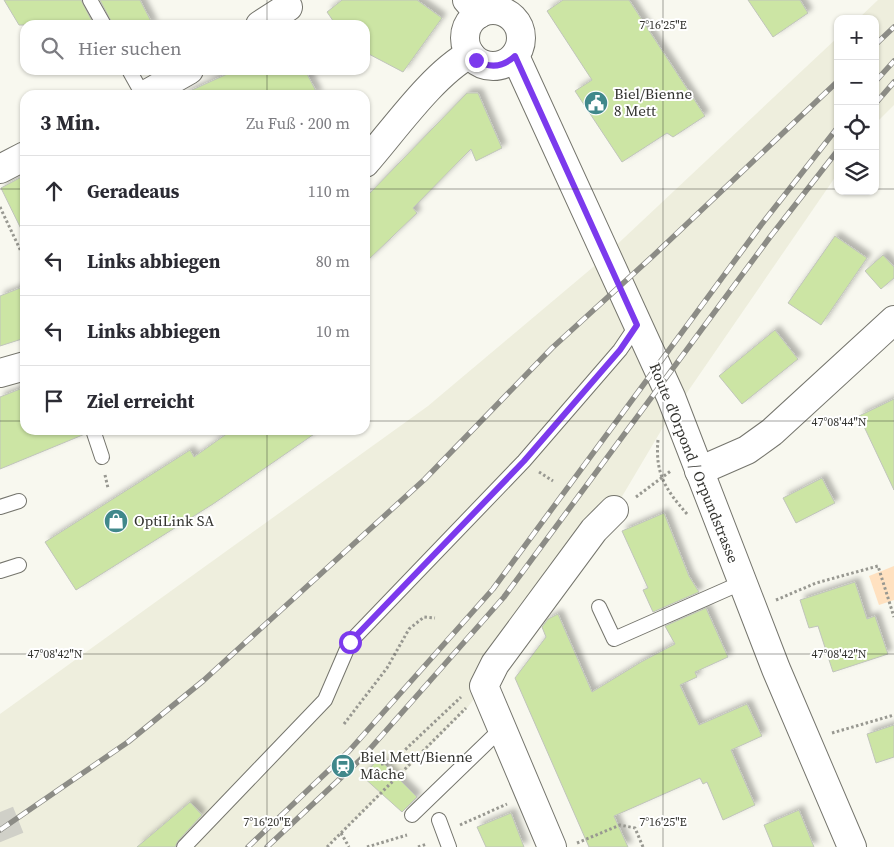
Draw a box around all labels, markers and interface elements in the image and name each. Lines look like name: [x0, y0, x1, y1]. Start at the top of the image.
map controls: [834, 15, 879, 195]
button: +: [834, 15, 879, 60]
text: 7°16'25"E: [639, 17, 687, 33]
search box: [20, 20, 370, 75]
icon: search: [38, 34, 66, 62]
text: Hier suchen: [78, 35, 182, 61]
route end: [465, 49, 488, 72]
button: −: [834, 60, 879, 105]
place label: Biel/Bienne 8 Mett: [614, 83, 693, 121]
public building icon: Biel/Bienne 8 Mett: [583, 90, 609, 116]
button: locate: [834, 105, 879, 150]
text: 3 Min.: [40, 108, 101, 137]
text: Zu Fuß · 200 m: [246, 112, 350, 134]
button: layers: [834, 150, 879, 195]
icon: ahead: [40, 177, 68, 205]
text: Geradeaus: [87, 178, 179, 204]
text: 110 m: [308, 180, 350, 202]
icon: left: [40, 247, 68, 275]
text: Links abbiegen: [87, 248, 220, 274]
text: 80 m: [316, 250, 350, 272]
icon: left: [40, 317, 68, 345]
text: Links abbiegen: [87, 318, 220, 344]
text: 10 m: [316, 320, 350, 342]
street label: Route d'Orpond / Orpundstrasse: [645, 360, 744, 566]
icon: arrive: [40, 387, 68, 415]
text: Ziel erreicht: [87, 388, 194, 414]
text: 47°08'44"N: [811, 414, 867, 430]
shop icon: OptiLink SA: [103, 508, 129, 534]
place label: OptiLink SA: [134, 510, 214, 531]
route start: [339, 631, 362, 654]
text: 47°08'42"N: [27, 646, 83, 662]
text: 47°08'42"N: [811, 646, 867, 662]
place label: Biel Mett/Bienne Mâche: [360, 746, 473, 784]
station icon: Biel Mett/Bienne Mâche: [330, 753, 356, 779]
text: 7°16'20"E: [243, 814, 291, 830]
text: 7°16'25"E: [639, 814, 687, 830]

